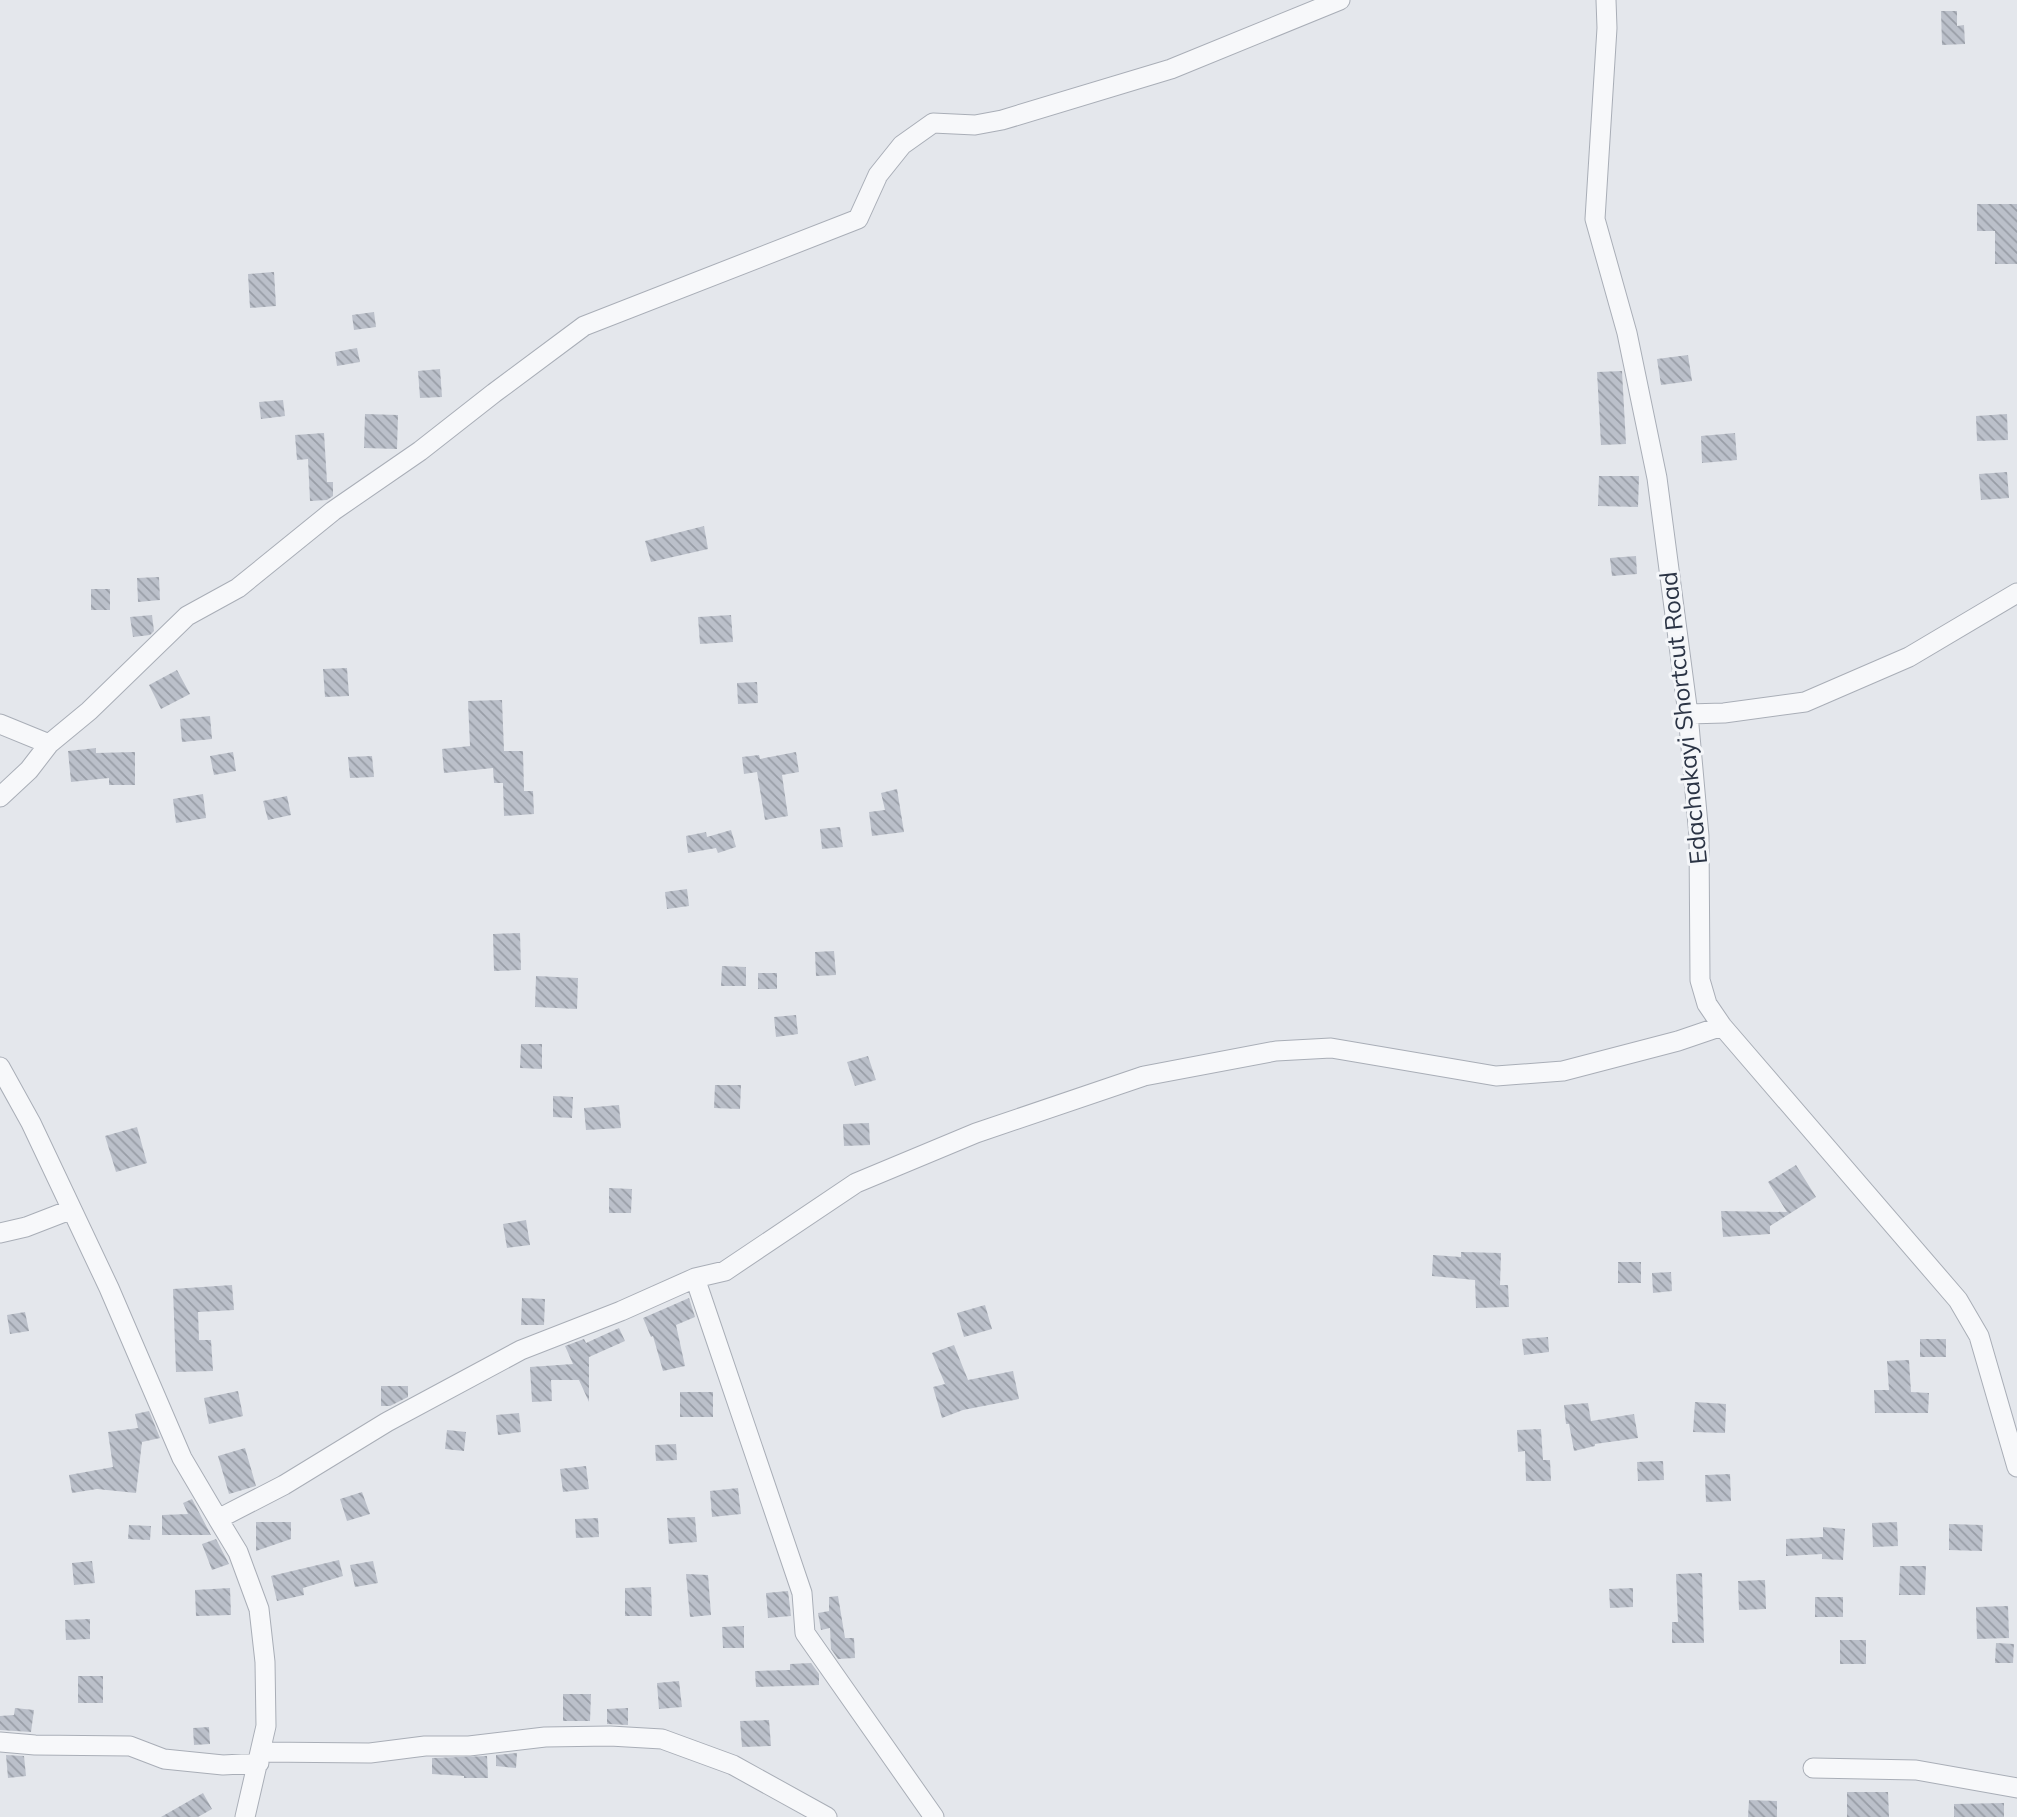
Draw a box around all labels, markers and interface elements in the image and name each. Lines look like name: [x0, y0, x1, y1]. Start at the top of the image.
street label: Edachakayi Shortcut Road: [1653, 570, 1713, 866]

